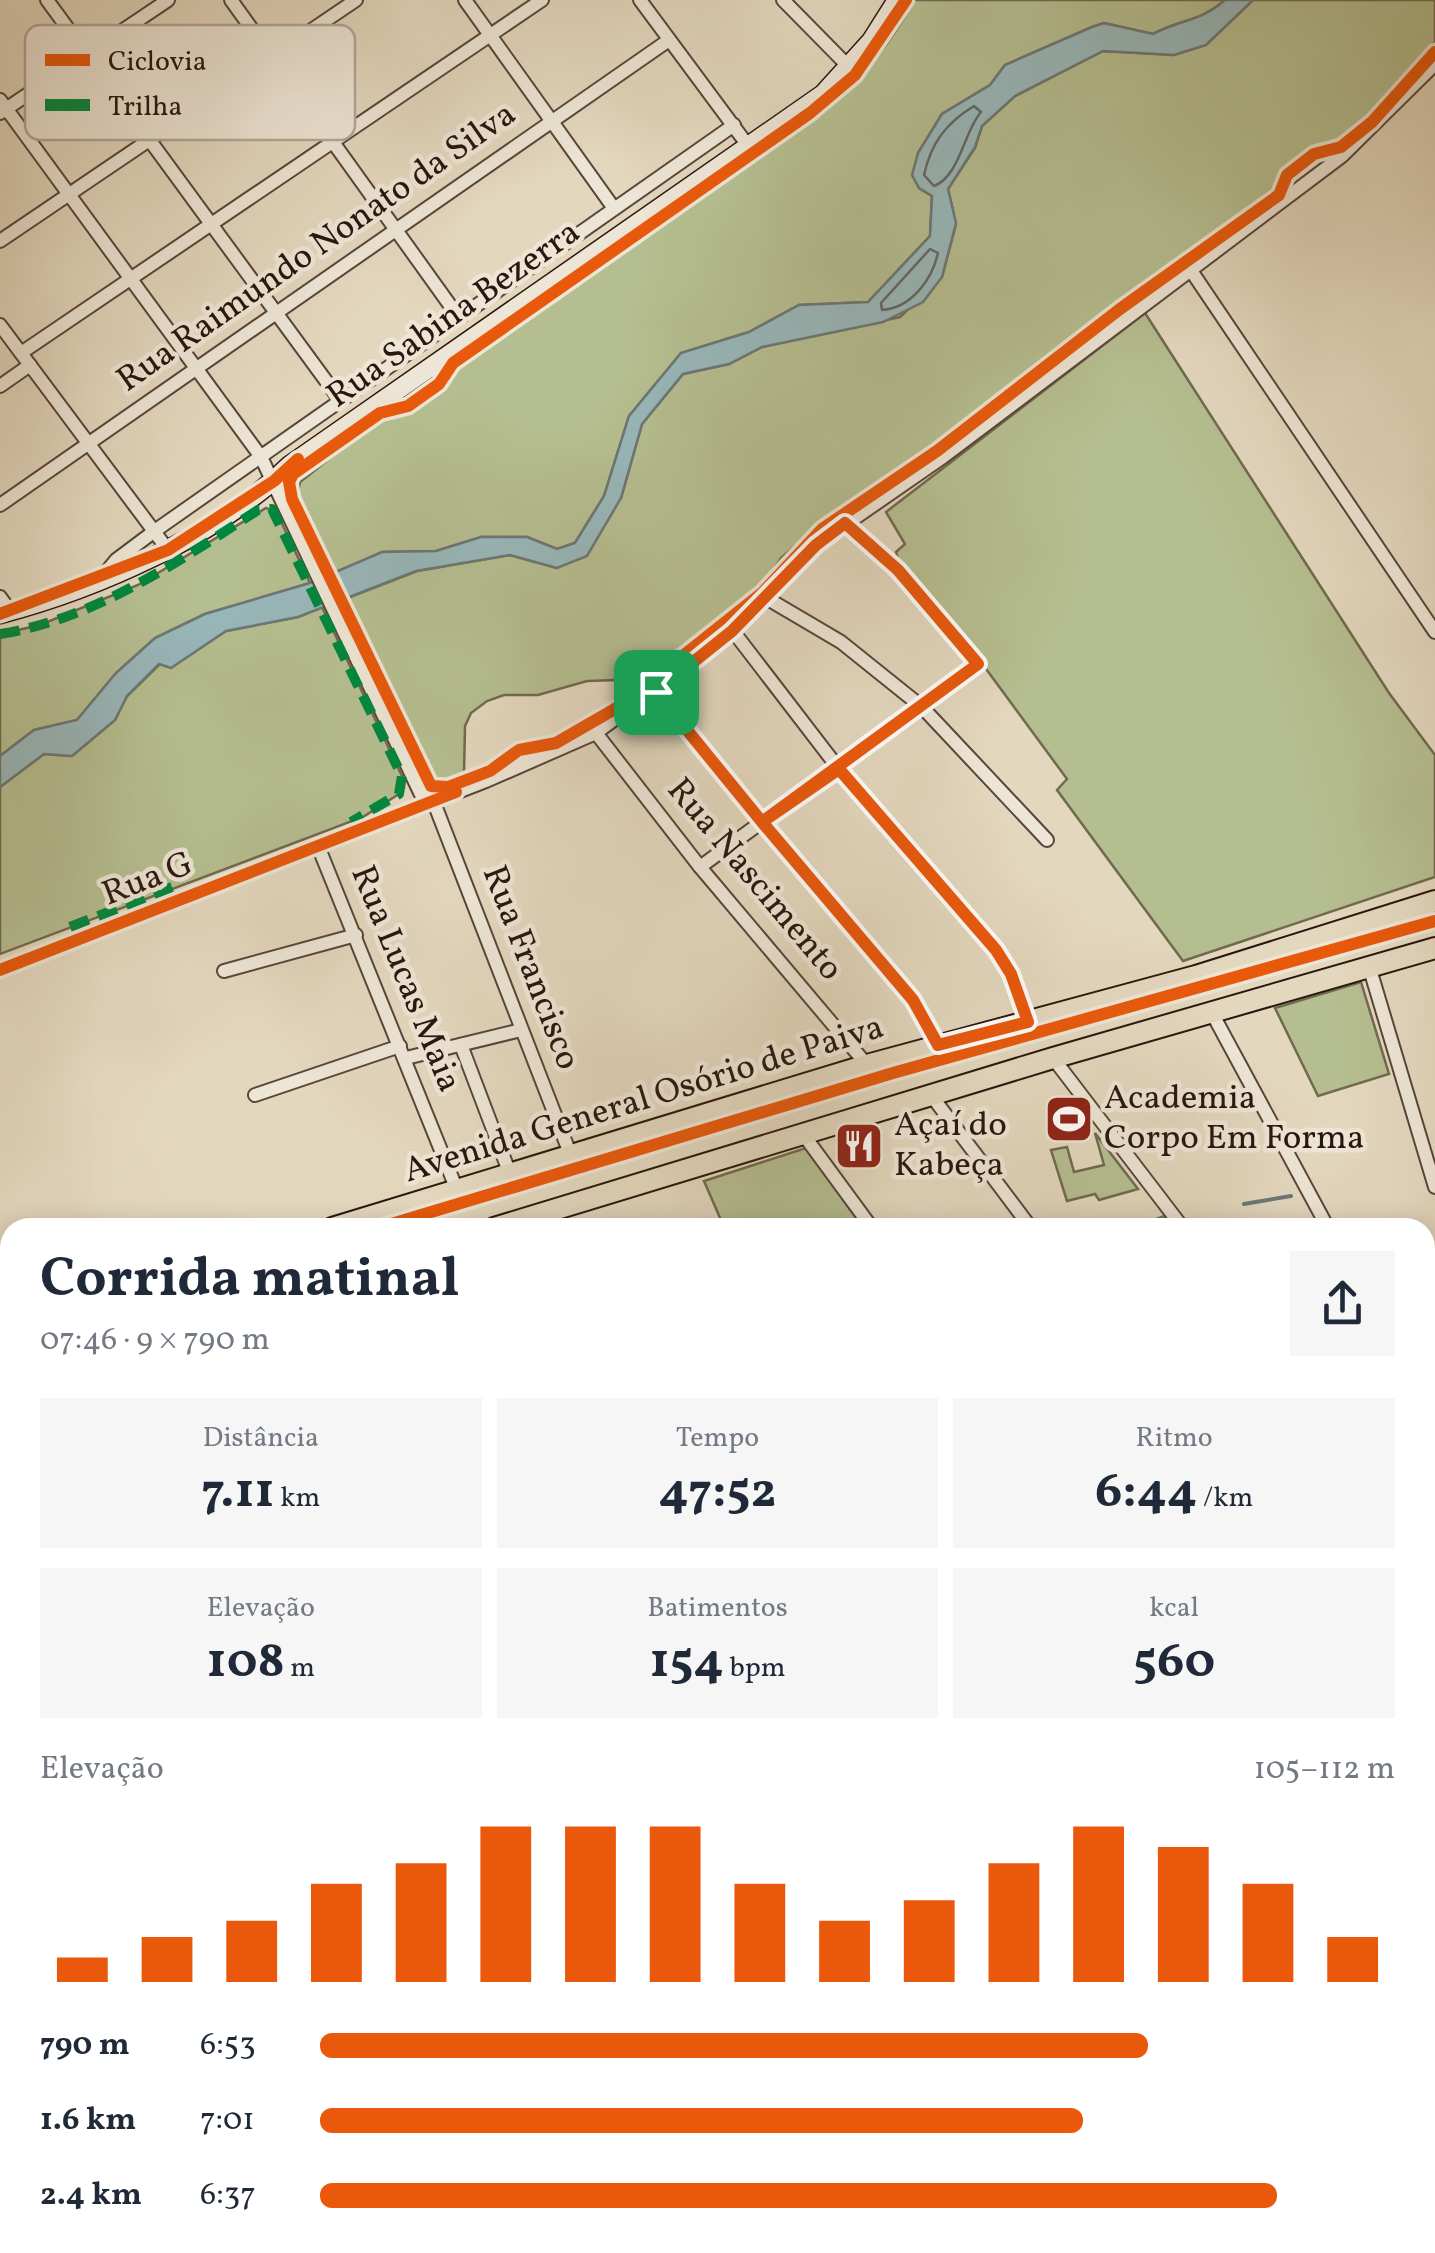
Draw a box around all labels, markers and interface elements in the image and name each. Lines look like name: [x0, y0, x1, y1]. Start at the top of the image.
legend: [25, 25, 355, 140]
text: Ciclovia: [108, 43, 207, 82]
text: Trilha: [108, 88, 182, 127]
street label: Rua Raimundo Nonato da Silva: [108, 91, 526, 405]
street label: Rua Sabina Bezerra: [318, 210, 590, 420]
pin: [614, 650, 699, 735]
icon: arrive: [629, 665, 684, 720]
street label: Rua Nascimento: [655, 768, 853, 992]
street label: Rua G: [96, 841, 200, 919]
street label: Rua Lucas Maia: [338, 859, 472, 1099]
street label: Rua Francisco: [469, 859, 591, 1077]
street label: Avenida General Osório de Paiva: [398, 1004, 890, 1196]
place label: Academia Corpo Em Forma: [1104, 1075, 1364, 1163]
sports icon: Academia Corpo Em Forma: [1043, 1093, 1095, 1145]
place label: Açaí do Kabeça: [894, 1102, 1007, 1190]
restaurant icon: Açaí do Kabeça: [833, 1120, 885, 1172]
text: Corrida matinal: [40, 1243, 459, 1319]
button: share: [1290, 1251, 1395, 1356]
text: 07:46 · 9 × 790 m: [40, 1319, 270, 1363]
text: Distância: [203, 1419, 319, 1458]
text: Tempo: [676, 1419, 759, 1458]
text: Ritmo: [1136, 1419, 1213, 1458]
text: 7.11: [201, 1458, 275, 1528]
text: 47:52: [659, 1458, 776, 1528]
text: 6:44: [1095, 1458, 1197, 1528]
text: km: [275, 1479, 320, 1518]
text: /km: [1197, 1479, 1253, 1518]
text: Elevação: [207, 1589, 315, 1628]
text: Batimentos: [647, 1589, 788, 1628]
text: kcal: [1149, 1589, 1199, 1628]
text: 108: [207, 1628, 285, 1698]
text: 154: [649, 1628, 724, 1698]
text: 560: [1133, 1628, 1215, 1698]
text: m: [285, 1649, 315, 1688]
text: bpm: [724, 1649, 786, 1688]
text: Elevação: [40, 1748, 164, 1792]
text: 105–112 m: [1253, 1748, 1395, 1792]
text: 790 m: [40, 2024, 130, 2068]
text: 6:53: [200, 2024, 256, 2068]
text: 1.6 km: [40, 2099, 136, 2143]
text: 7:01: [200, 2099, 255, 2143]
text: 2.4 km: [40, 2174, 142, 2218]
text: 6:37: [200, 2174, 256, 2218]

